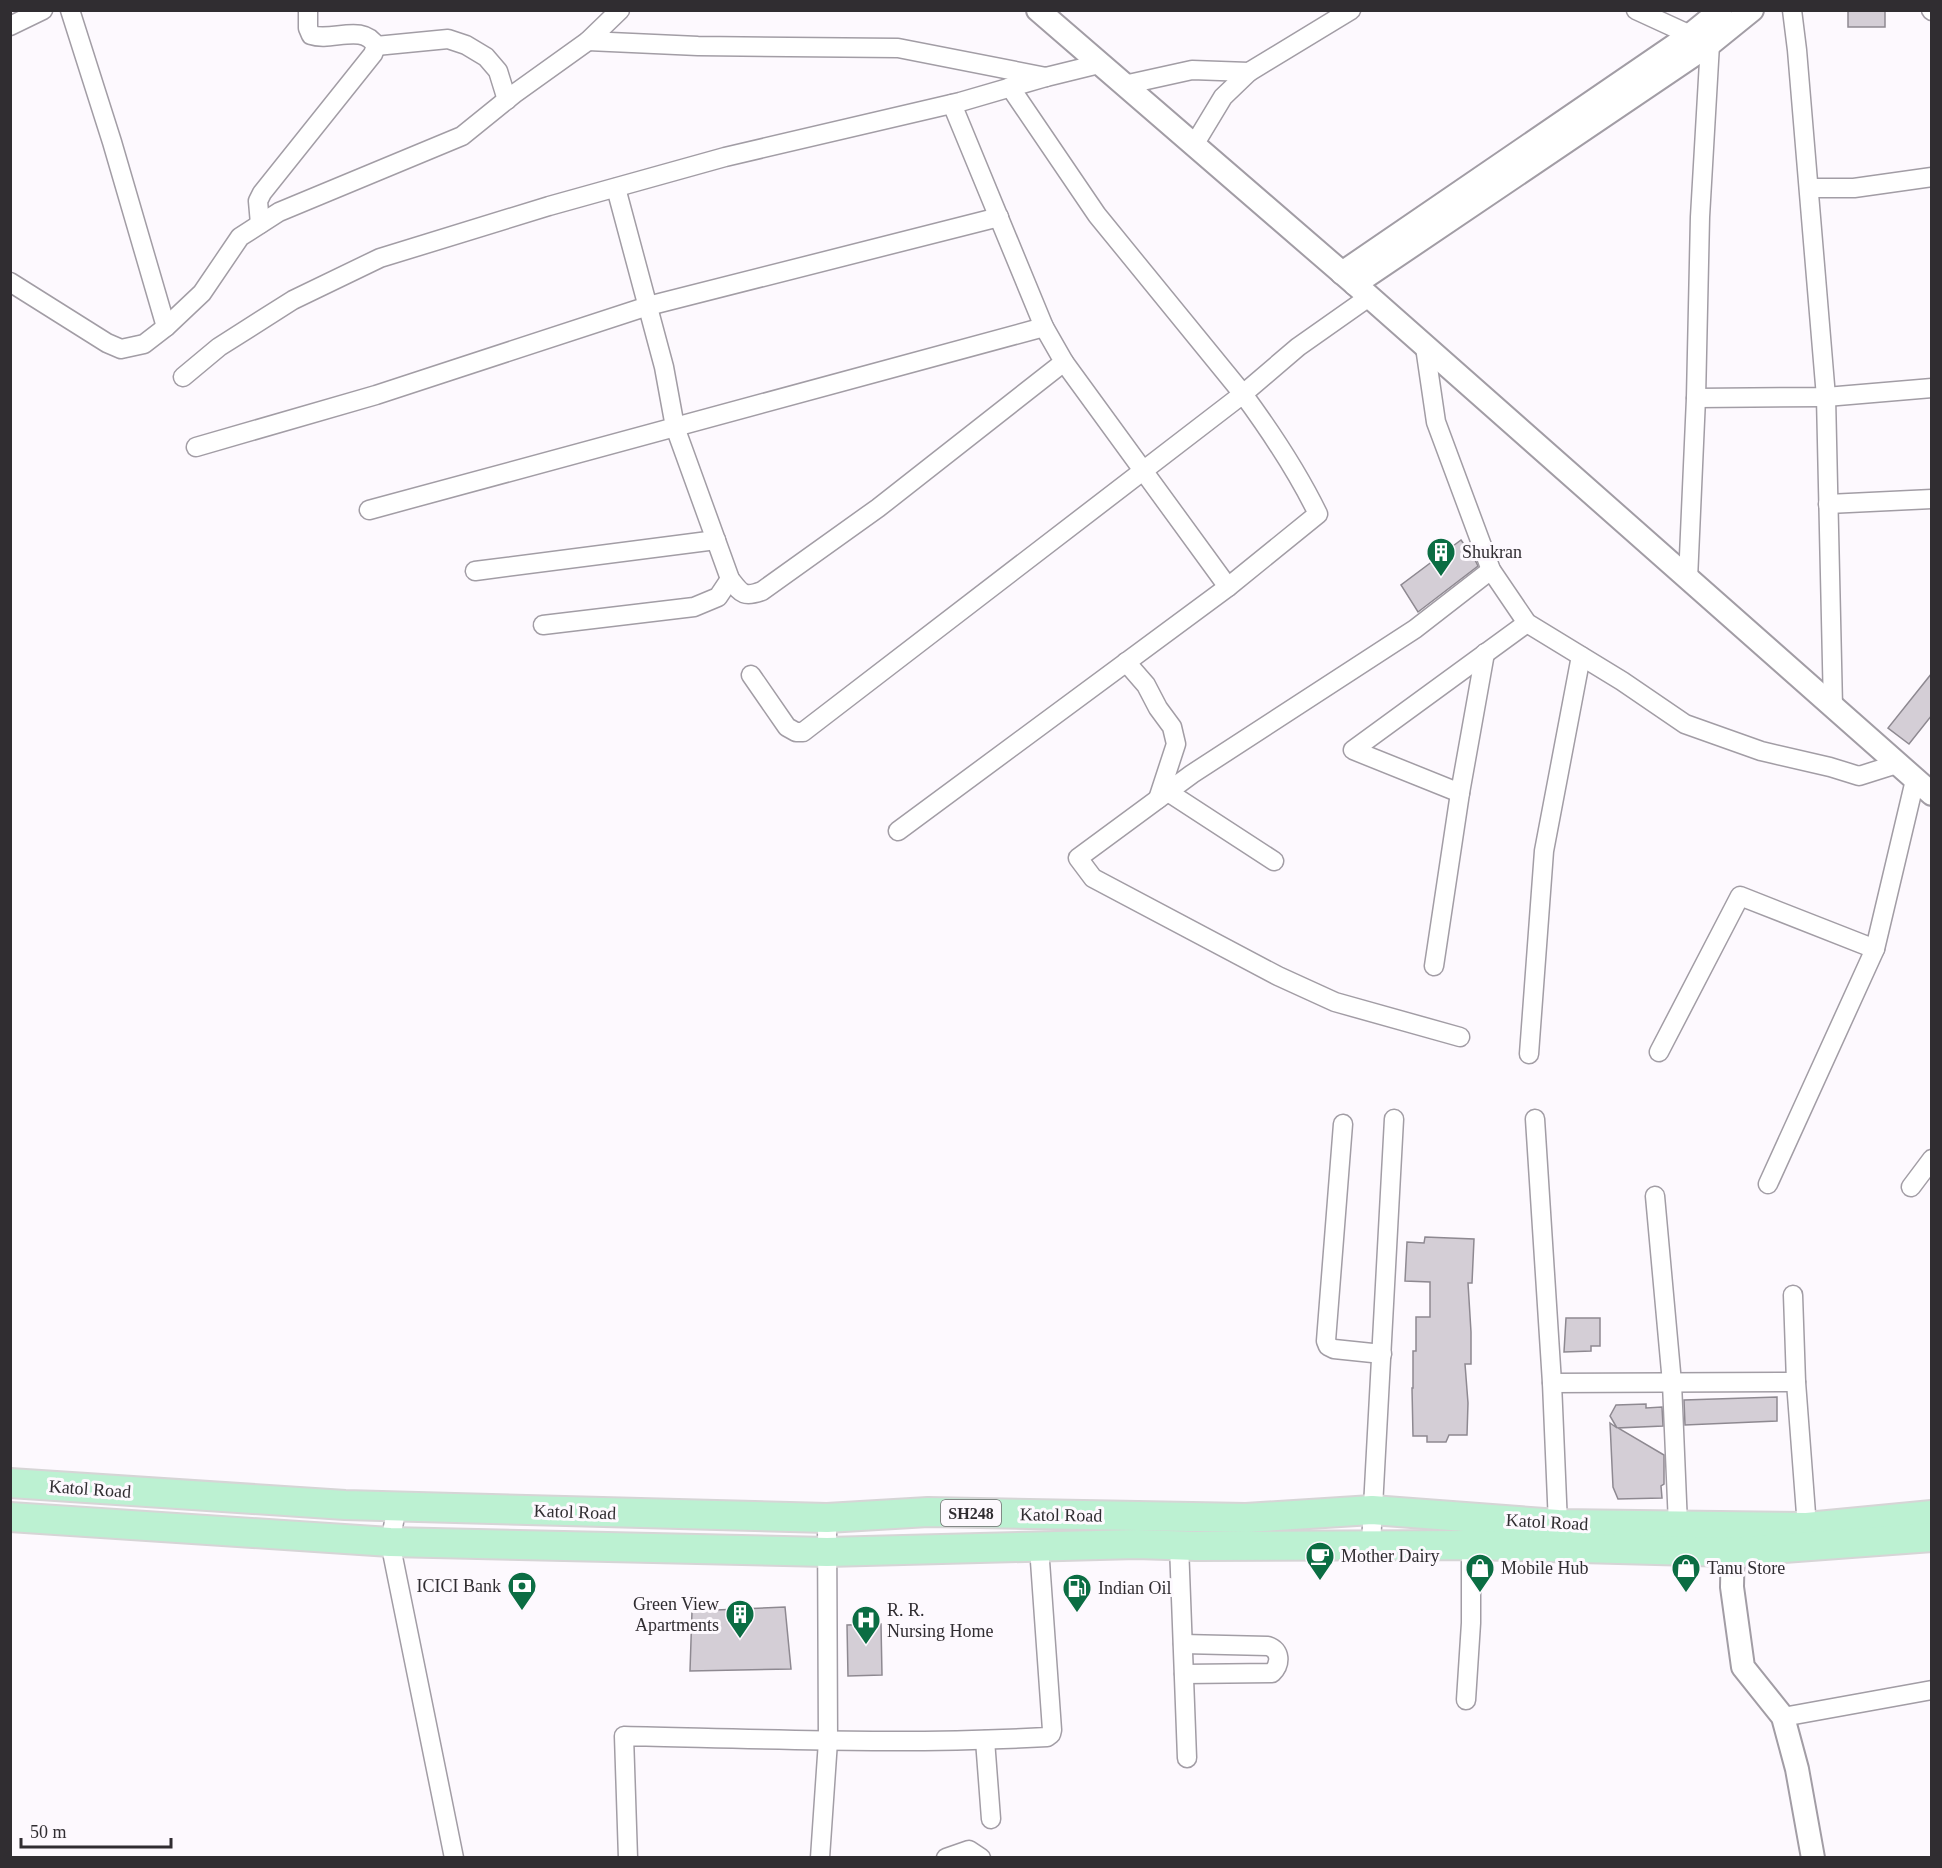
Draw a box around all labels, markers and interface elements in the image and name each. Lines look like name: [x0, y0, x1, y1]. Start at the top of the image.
building icon: Shukran: [1425, 536, 1457, 578]
place label: Shukran: [1462, 542, 1522, 562]
street label: Katol Road: [48, 1476, 132, 1502]
road number: SH248: [941, 1500, 1001, 1526]
street label: Katol Road: [533, 1501, 617, 1523]
street label: Katol Road: [1020, 1504, 1102, 1526]
street label: Katol Road: [1505, 1510, 1589, 1534]
cafe icon: Mother Dairy: [1304, 1540, 1336, 1582]
place label: Mother Dairy: [1341, 1546, 1439, 1566]
shop icon: Mobile Hub: [1464, 1552, 1496, 1594]
shop icon: Tanu Store: [1670, 1552, 1702, 1594]
place label: Mobile Hub: [1501, 1558, 1589, 1578]
place label: Tanu Store: [1707, 1558, 1785, 1578]
bank icon: ICICI Bank: [506, 1570, 538, 1612]
fuel station icon: Indian Oil: [1061, 1572, 1093, 1614]
place label: ICICI Bank: [417, 1576, 501, 1596]
place label: Indian Oil: [1098, 1578, 1172, 1598]
place label: Green View Apartments: [633, 1594, 719, 1635]
building icon: Green View Apartments: [724, 1598, 756, 1640]
place label: R. R. Nursing Home: [887, 1600, 994, 1641]
hospital icon: R. R. Nursing Home: [850, 1604, 882, 1646]
scale bar: [21, 1811, 171, 1849]
text: 50 m: [30, 1822, 67, 1842]

